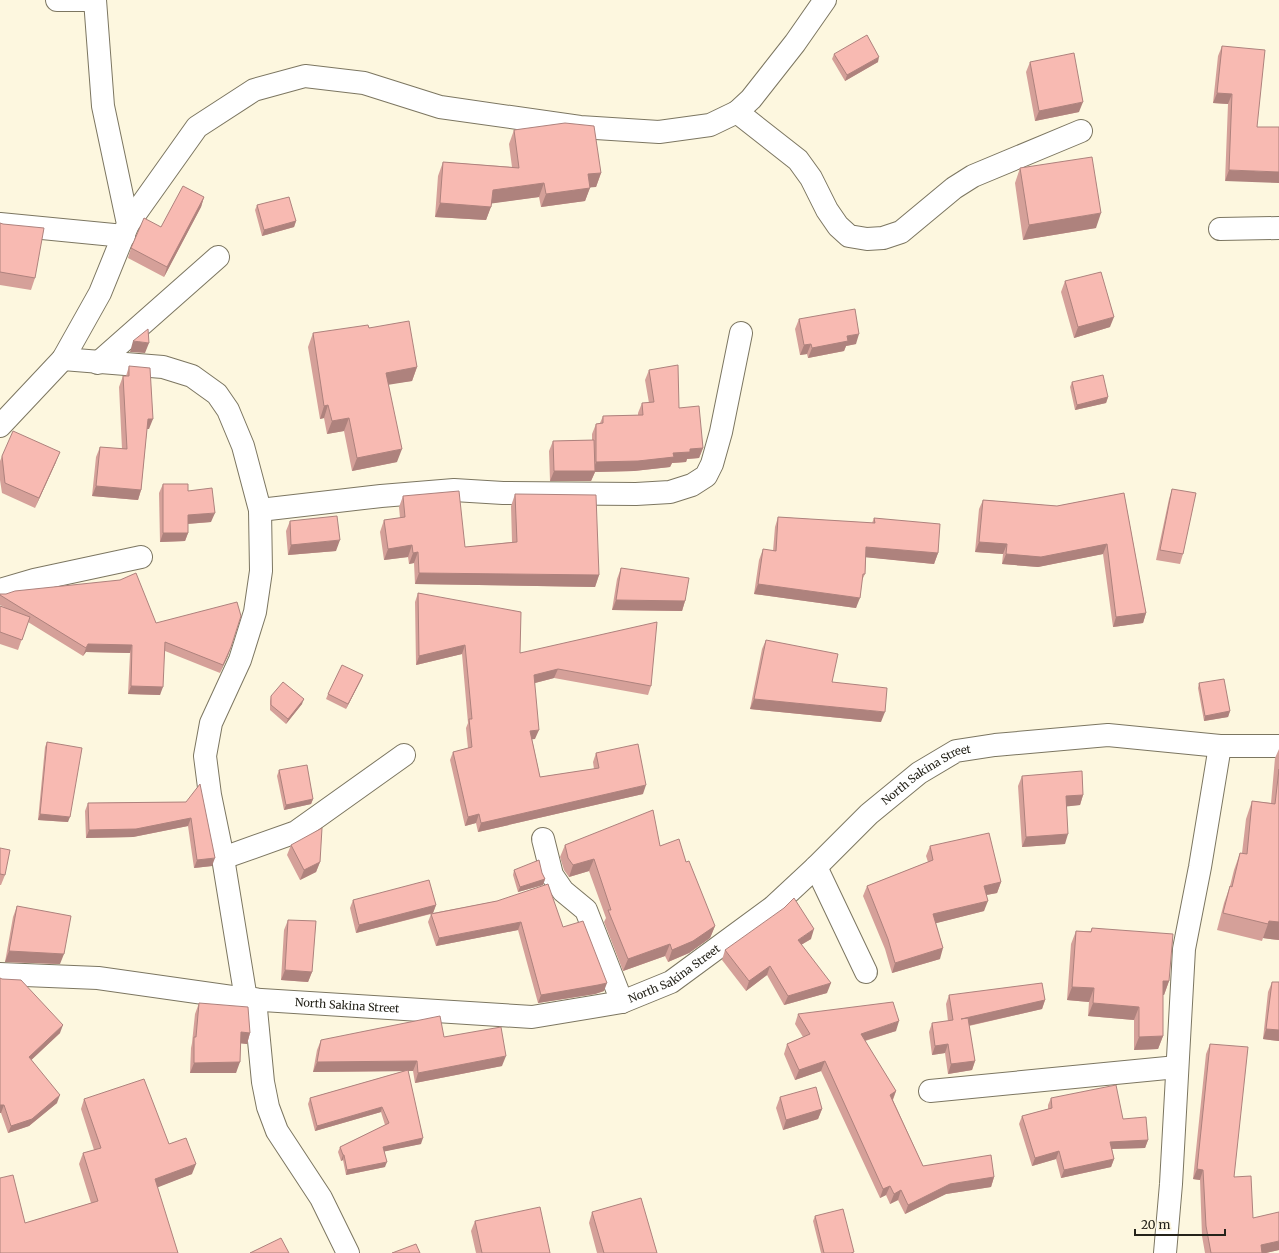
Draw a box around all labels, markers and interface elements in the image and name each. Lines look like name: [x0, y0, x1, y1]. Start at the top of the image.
street label: North Sakina Street: [879, 742, 973, 808]
street label: North Sakina Street: [626, 941, 723, 1006]
street label: North Sakina Street: [295, 995, 401, 1016]
scale bar: [1135, 1211, 1225, 1237]
text: 20 m: [1141, 1217, 1170, 1232]

